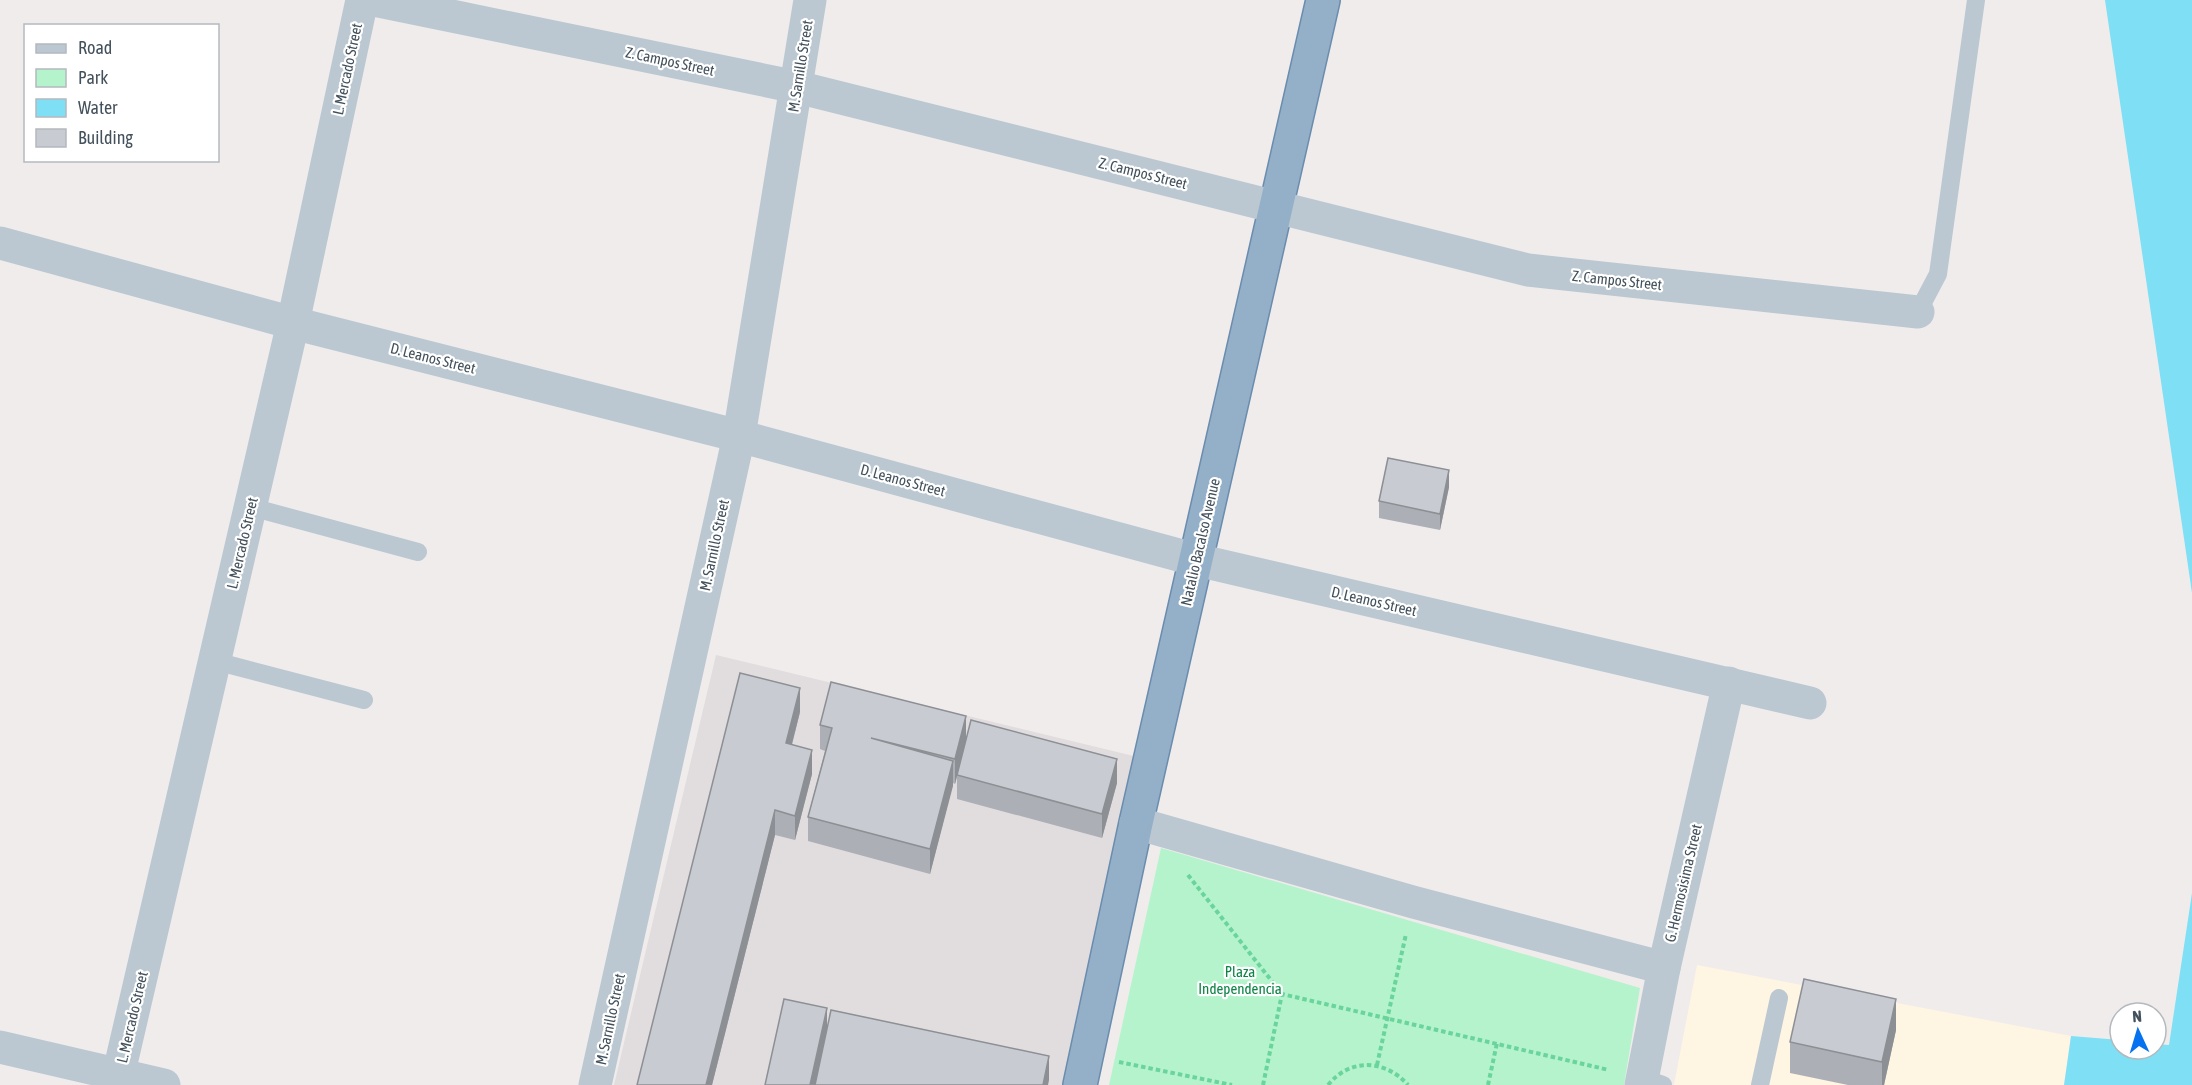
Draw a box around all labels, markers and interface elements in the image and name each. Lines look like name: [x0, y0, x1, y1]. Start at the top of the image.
street label: M. Sarnillo Street: [784, 19, 816, 113]
street label: L. Mercado Street: [329, 22, 365, 116]
legend: [24, 24, 219, 162]
text: Road: [78, 37, 112, 58]
street label: Z. Campos Street: [624, 43, 716, 79]
text: Park: [78, 67, 108, 88]
text: Water: [78, 97, 118, 118]
text: Building: [78, 127, 133, 148]
street label: Z. Campos Street: [1097, 154, 1189, 192]
street label: Z. Campos Street: [1571, 267, 1663, 293]
street label: D. Leanos Street: [389, 339, 477, 377]
street label: D. Leanos Street: [859, 461, 947, 499]
street label: Natalio Bacalso Avenue: [1177, 476, 1223, 607]
street label: L. Mercado Street: [223, 496, 261, 590]
street label: M. Sarnillo Street: [696, 498, 732, 592]
street label: D. Leanos Street: [1330, 583, 1418, 619]
street label: G. Hermosisima Street: [1661, 822, 1705, 944]
park label: Plaza Independencia: [1198, 963, 1282, 997]
street label: L. Mercado Street: [113, 970, 151, 1064]
street label: M. Sarnillo Street: [592, 972, 628, 1066]
north arrow: [2108, 1001, 2168, 1061]
text: N: [2132, 1007, 2142, 1025]

